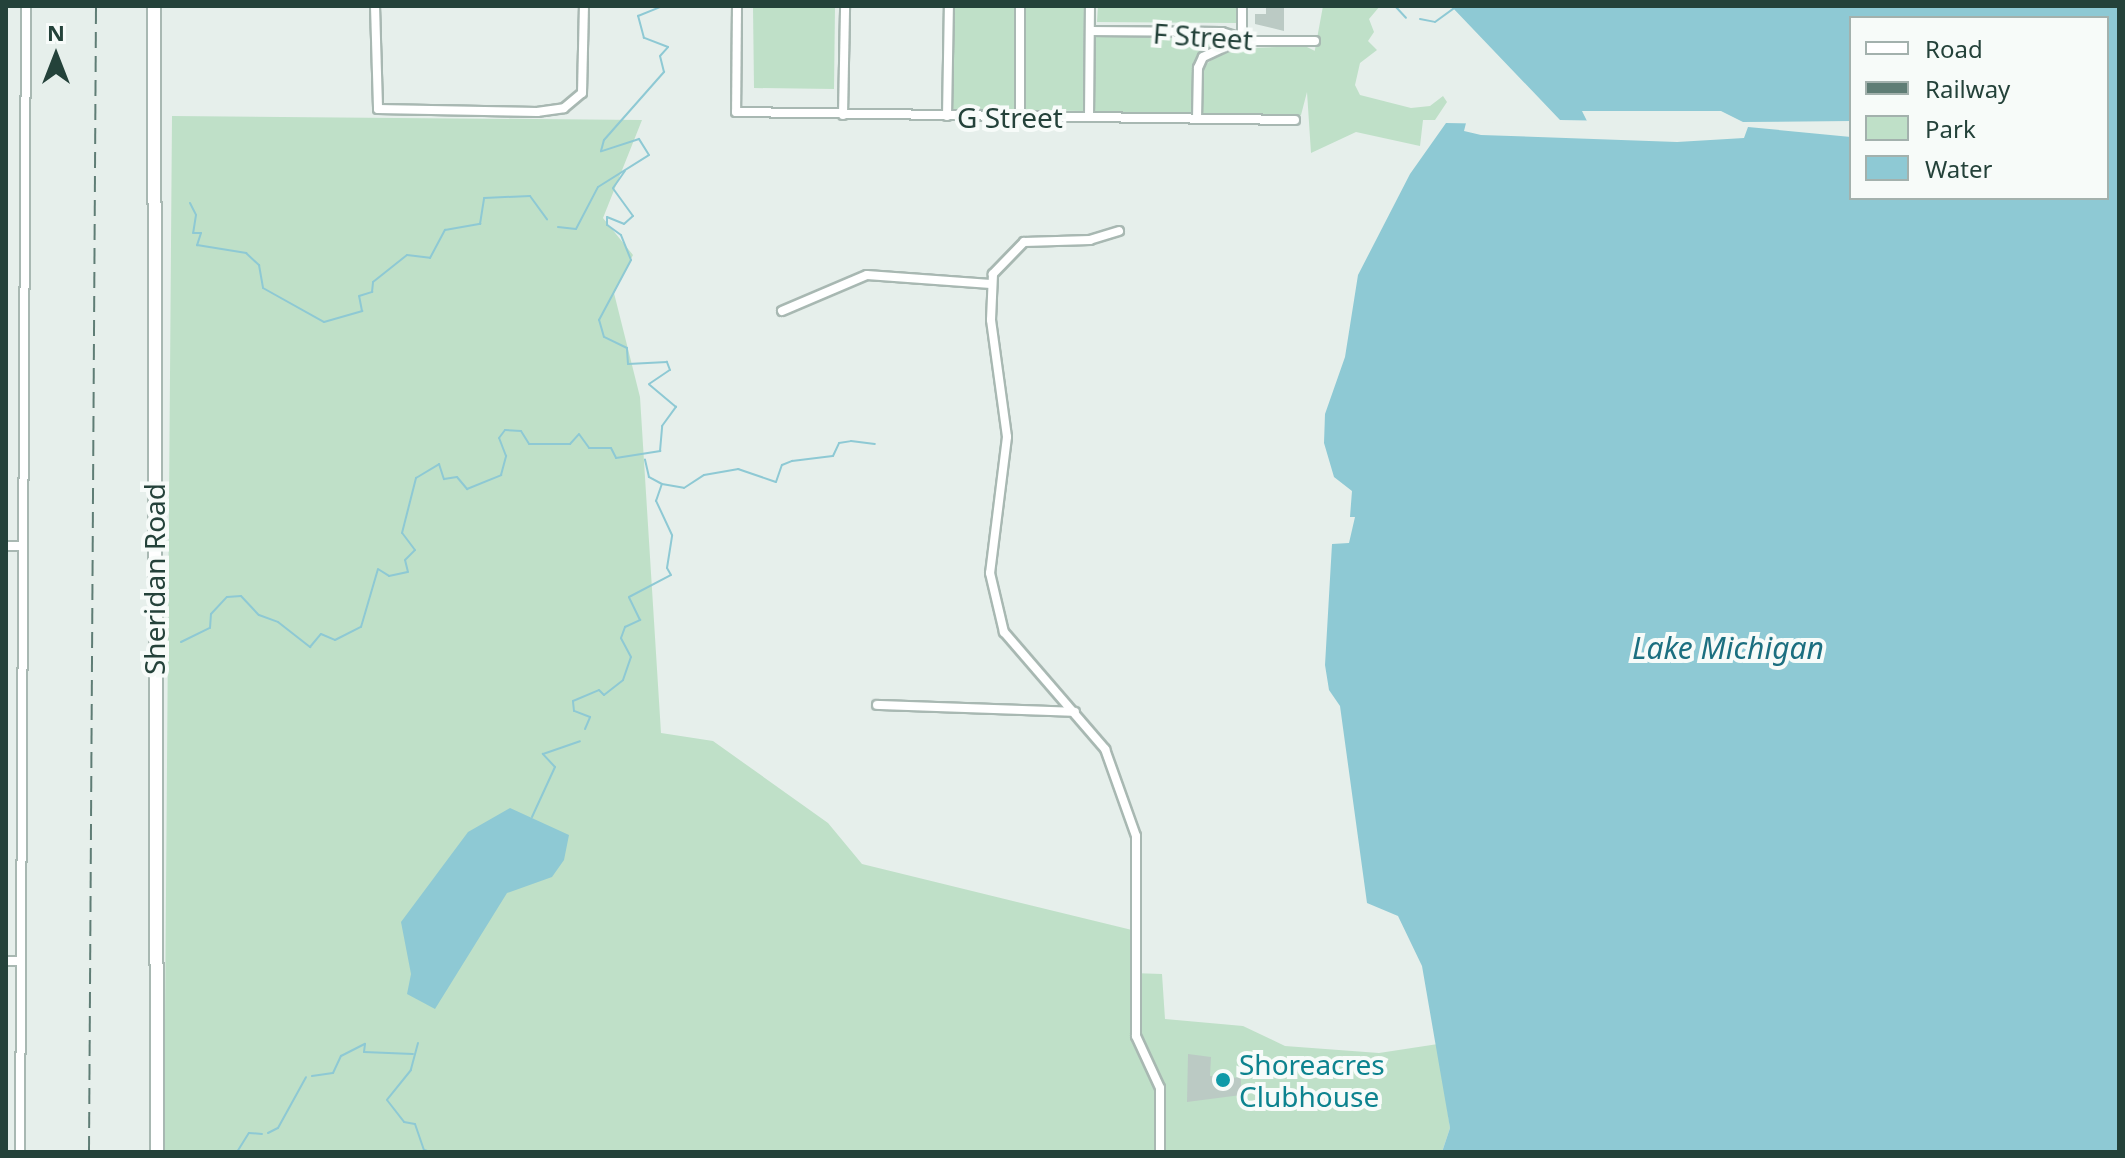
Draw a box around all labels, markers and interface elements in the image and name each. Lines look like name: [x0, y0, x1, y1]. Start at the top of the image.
north arrow: [16, 16, 96, 96]
street label: F Street: [1152, 16, 1254, 56]
legend: [1849, 16, 2109, 200]
text: N: [47, 17, 65, 47]
text: Road: [1925, 32, 1983, 65]
text: Railway: [1925, 72, 2010, 105]
street label: G Street: [957, 100, 1063, 134]
text: Park: [1925, 112, 1976, 145]
text: Water: [1925, 152, 1992, 185]
street label: Sheridan Road: [137, 483, 171, 675]
water label: Lake Michigan: [1632, 630, 1824, 666]
place label: Shoreacres Clubhouse: [1239, 1047, 1385, 1113]
marker: Shoreacres Clubhouse: [1214, 1071, 1232, 1089]

